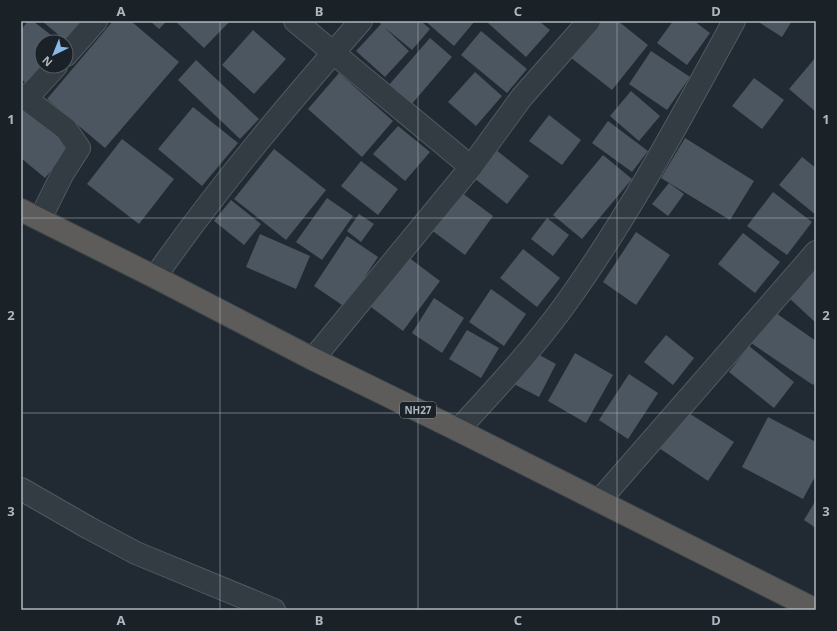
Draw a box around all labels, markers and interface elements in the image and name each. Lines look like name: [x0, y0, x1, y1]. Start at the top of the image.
text: A: [117, 2, 126, 20]
text: B: [315, 2, 323, 20]
text: C: [514, 2, 522, 20]
text: D: [711, 2, 721, 20]
north arrow: [34, 34, 74, 74]
text: N: [38, 53, 55, 70]
text: 1: [7, 110, 15, 128]
text: 1: [822, 110, 830, 128]
text: 2: [7, 306, 15, 324]
text: 2: [822, 306, 830, 324]
road number: NH27: [400, 402, 436, 418]
text: 3: [7, 502, 15, 520]
text: 3: [822, 502, 830, 520]
text: A: [117, 611, 126, 629]
text: B: [315, 611, 323, 629]
text: C: [514, 611, 522, 629]
text: D: [711, 611, 721, 629]

